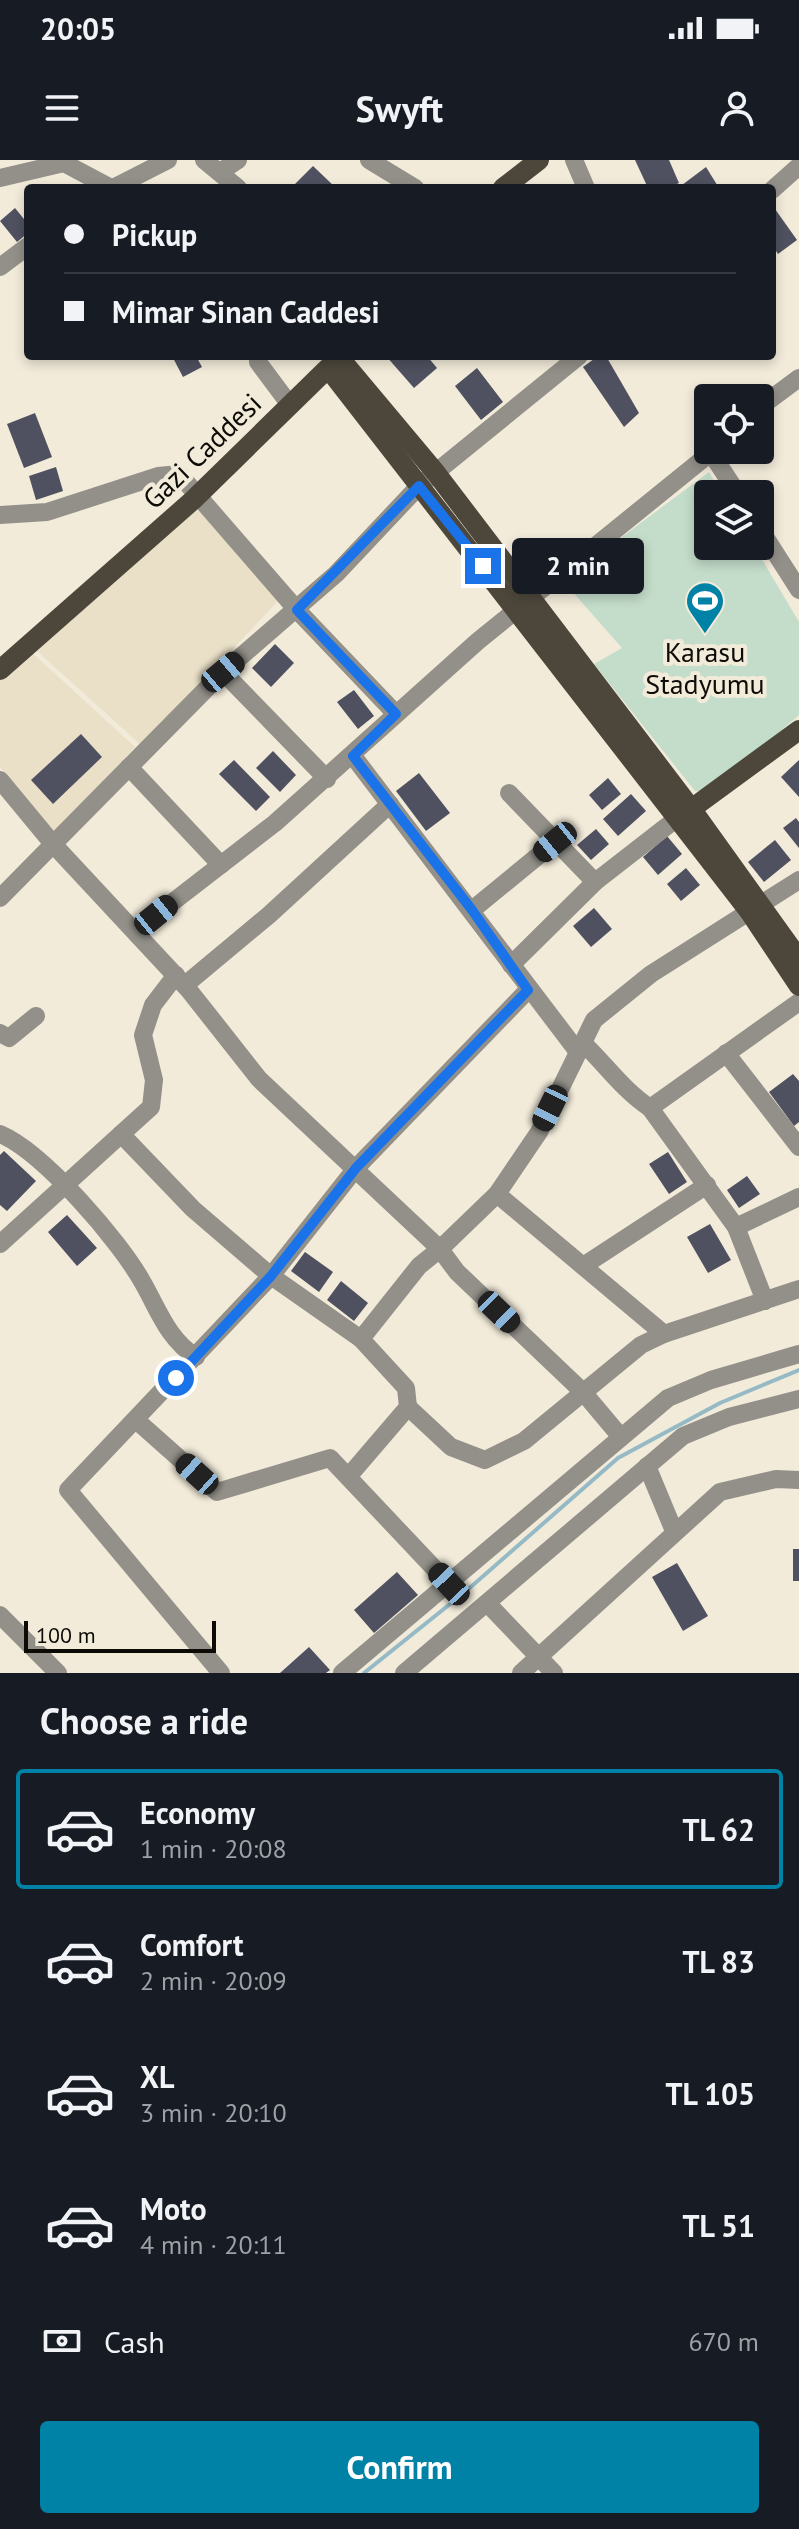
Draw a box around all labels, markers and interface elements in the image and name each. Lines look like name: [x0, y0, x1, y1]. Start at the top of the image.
text: 20:05: [40, 9, 116, 48]
text: Swyft: [356, 85, 443, 132]
icon: menu: [40, 86, 84, 130]
icon: person: [715, 86, 759, 130]
text: Pickup: [112, 215, 197, 254]
text: Mimar Sinan Caddesi: [112, 292, 380, 331]
map controls: [694, 384, 774, 560]
button: locate: [694, 384, 774, 464]
street label: Gazi Caddesi: [134, 385, 269, 517]
button: layers: [694, 480, 774, 560]
callout: 2 min: [511, 538, 643, 594]
route end: [465, 548, 501, 584]
text: 2 min: [546, 549, 610, 582]
sports icon: Karasu Stadyumu: [684, 580, 726, 635]
place label: Karasu Stadyumu: [645, 633, 765, 702]
car: [197, 647, 249, 697]
car: [529, 818, 581, 866]
car: [130, 891, 182, 939]
car: [529, 1081, 571, 1135]
car: [473, 1287, 525, 1337]
route start: [158, 1360, 194, 1396]
car: [171, 1449, 223, 1499]
car: [424, 1558, 474, 1610]
scale bar: [24, 1617, 216, 1653]
text: 100 m: [36, 1621, 96, 1649]
text: Choose a ride: [40, 1697, 248, 1744]
icon: car: [44, 1793, 116, 1865]
text: Economy: [140, 1793, 255, 1832]
text: TL 62: [682, 1810, 755, 1849]
text: 1 min · 20:08: [140, 1832, 287, 1865]
icon: car: [44, 1925, 116, 1997]
text: Comfort: [140, 1925, 243, 1964]
text: TL 83: [682, 1942, 755, 1981]
text: 2 min · 20:09: [140, 1964, 287, 1997]
icon: car: [44, 2057, 116, 2129]
text: XL: [140, 2057, 174, 2096]
text: TL 105: [665, 2074, 755, 2113]
text: 3 min · 20:10: [140, 2096, 287, 2129]
icon: car: [44, 2189, 116, 2261]
text: Moto: [140, 2189, 207, 2228]
text: TL 51: [682, 2206, 755, 2245]
text: 4 min · 20:11: [140, 2228, 287, 2261]
icon: cash: [40, 2319, 84, 2363]
text: Cash: [104, 2322, 165, 2361]
text: 670 m: [688, 2325, 759, 2358]
button: Confirm: [40, 2421, 759, 2513]

